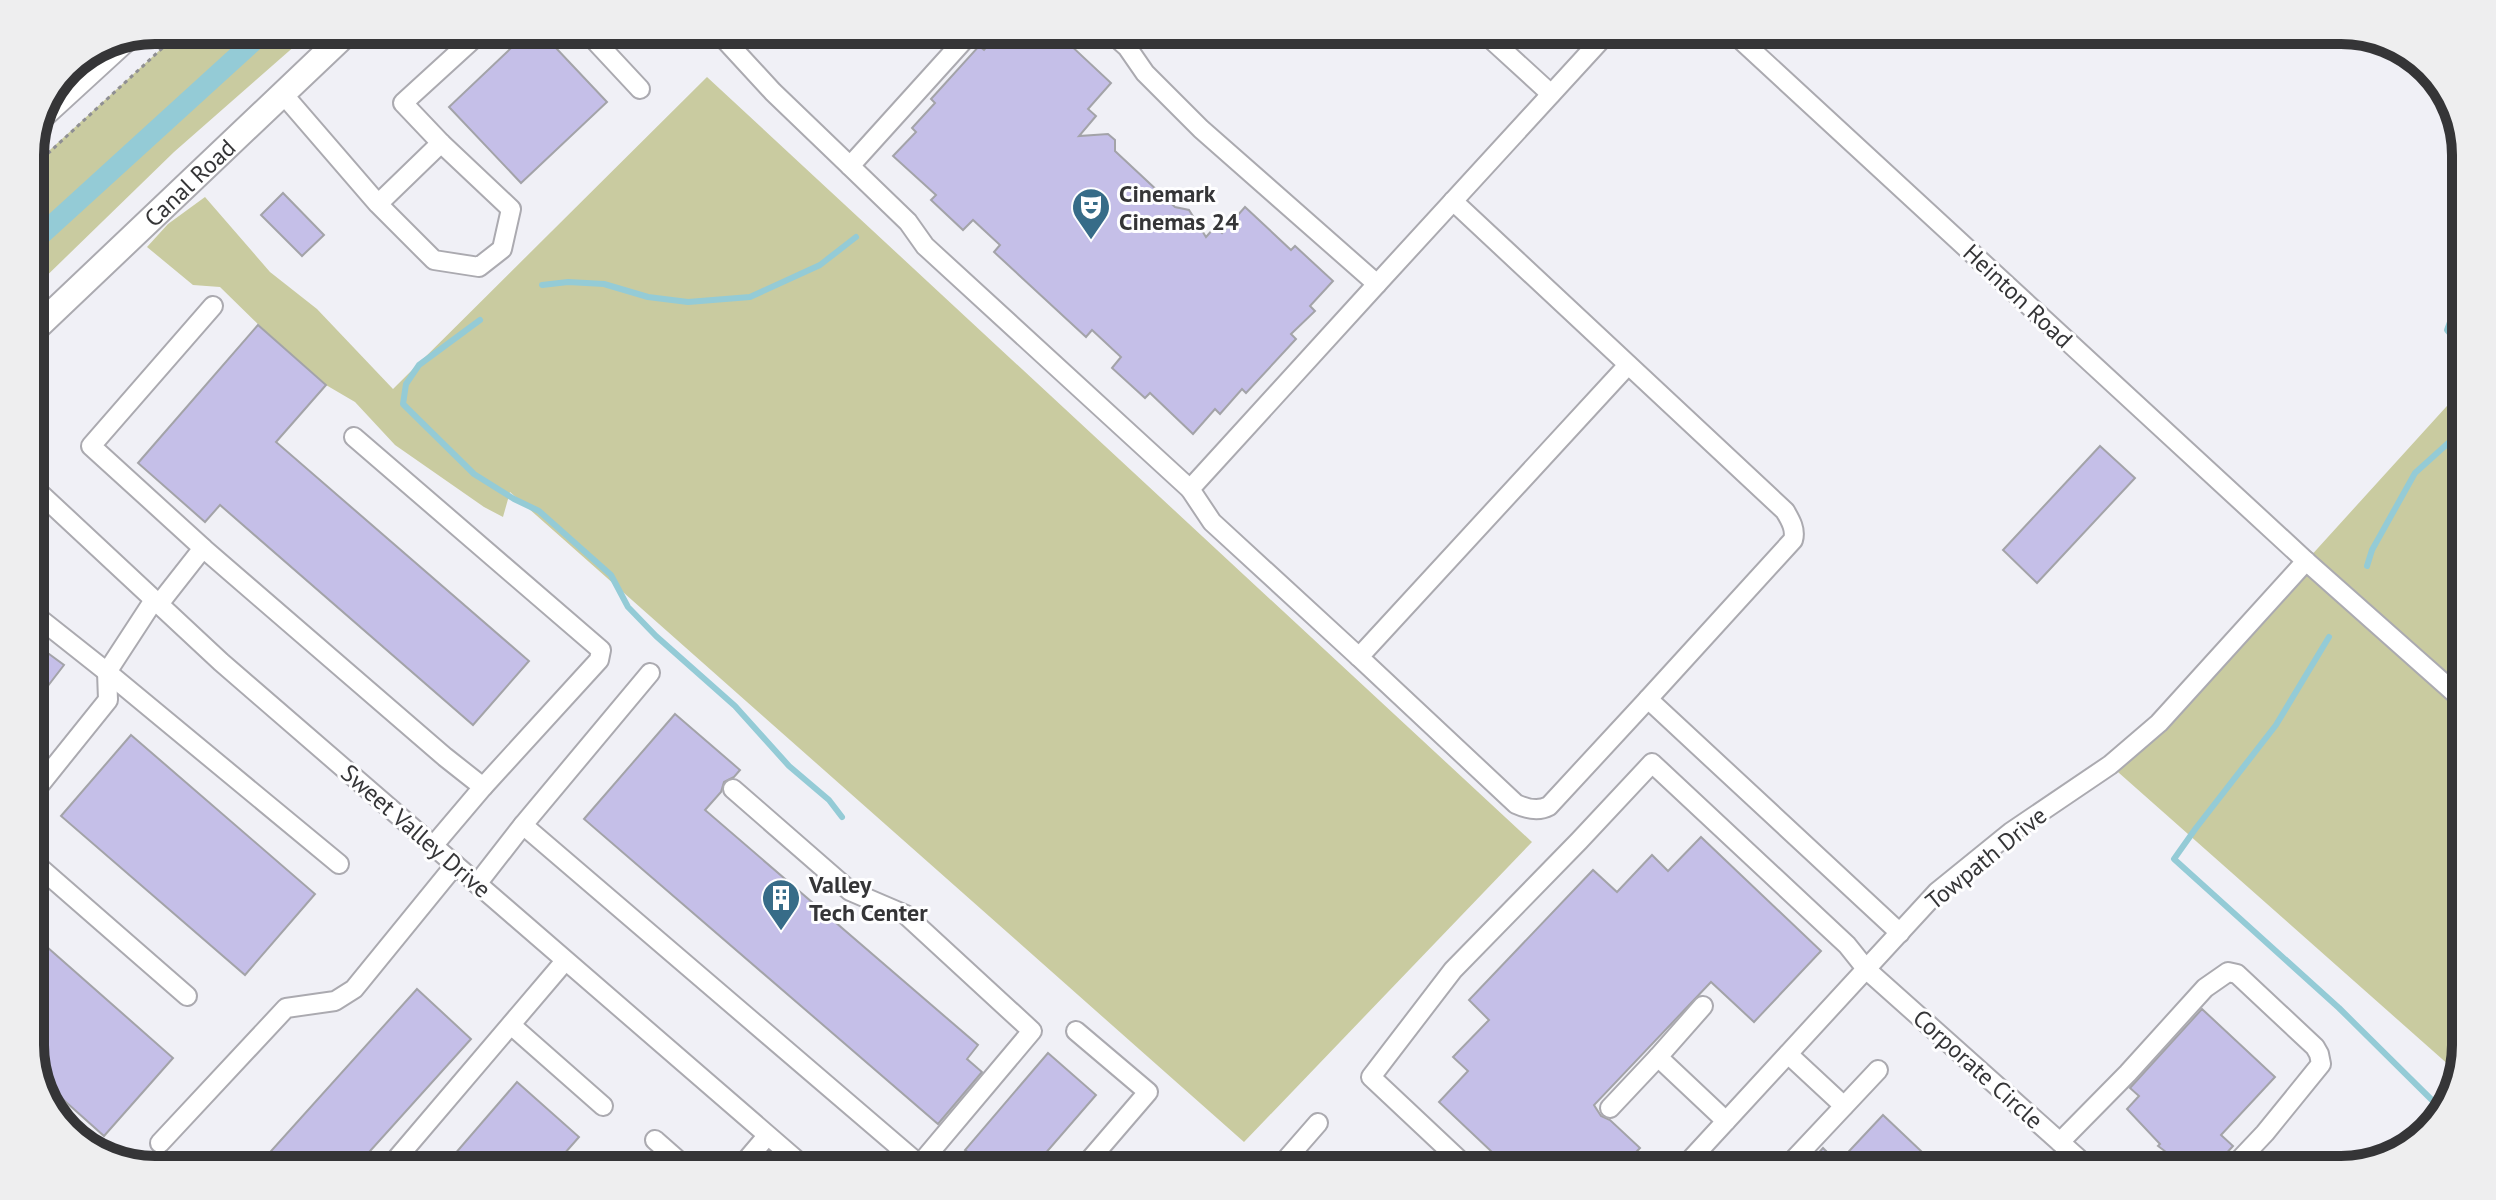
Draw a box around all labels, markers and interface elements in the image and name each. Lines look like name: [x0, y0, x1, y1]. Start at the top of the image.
street label: Canal Road: [137, 132, 242, 233]
place label: Cinemark Cinemas 24: [1119, 178, 1239, 237]
theatre icon: Cinemark Cinemas 24: [1070, 186, 1112, 241]
street label: Heinton Road: [1957, 237, 2079, 355]
street label: Sweet Valley Drive: [335, 757, 497, 905]
street label: Towpath Drive: [1919, 800, 2053, 916]
place label: Valley Tech Center: [808, 869, 928, 928]
building icon: Valley Tech Center: [760, 877, 802, 932]
street label: Corporate Circle: [1906, 1002, 2050, 1136]

